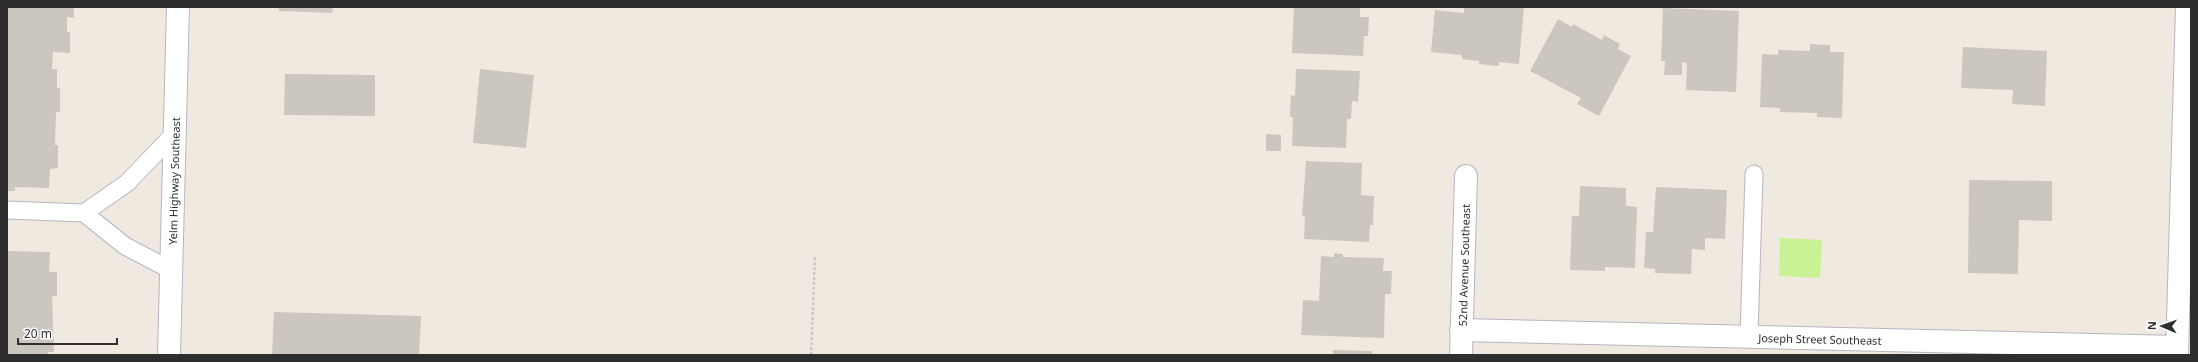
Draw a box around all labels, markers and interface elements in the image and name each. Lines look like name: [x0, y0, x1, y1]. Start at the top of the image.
street label: Yelm Highway Southeast: [164, 117, 183, 245]
street label: 52nd Avenue Southeast: [1454, 204, 1473, 327]
north arrow: [2142, 306, 2182, 346]
scale bar: [18, 320, 117, 346]
text: N: [2144, 321, 2159, 330]
text: 20 m: [24, 325, 52, 342]
street label: Joseph Street Southeast: [1757, 330, 1882, 347]

